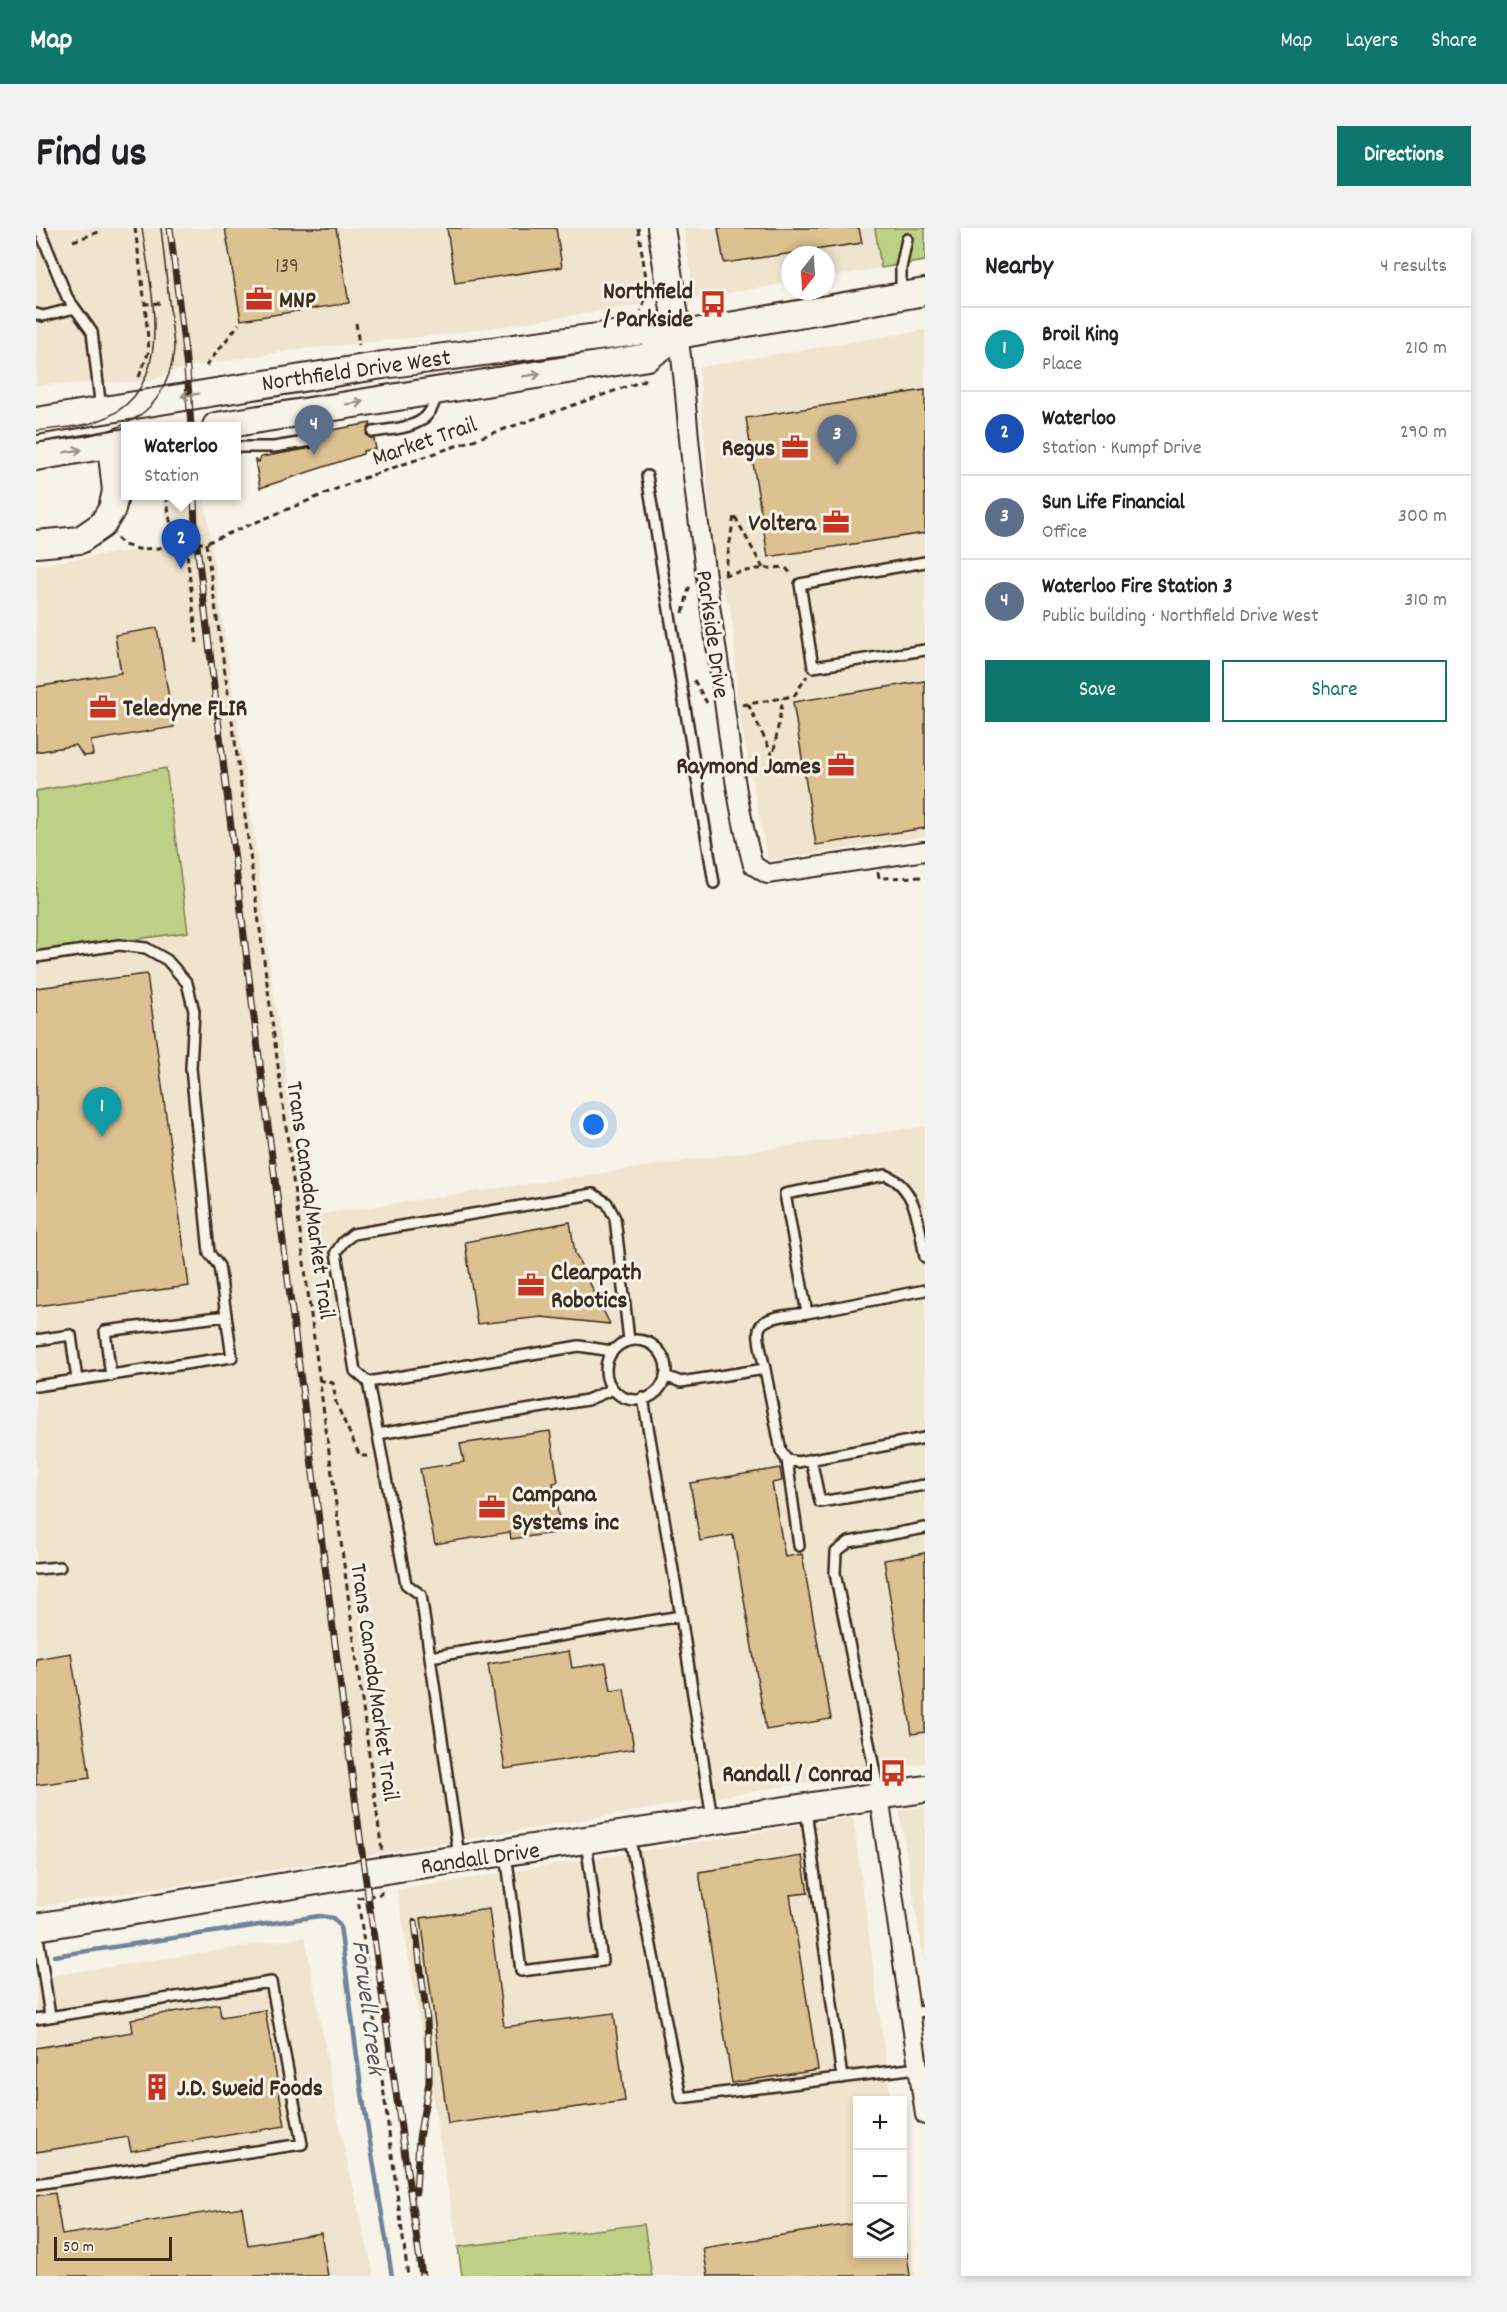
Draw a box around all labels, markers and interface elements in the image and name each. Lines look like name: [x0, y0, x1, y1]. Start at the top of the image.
text: Map: [30, 22, 72, 62]
text: Map: [1281, 27, 1312, 57]
text: Layers: [1345, 27, 1398, 57]
text: Share: [1431, 27, 1477, 57]
text: Find us: [36, 126, 147, 186]
button: Directions: [1337, 126, 1471, 186]
north arrow: [781, 246, 835, 300]
text: Nearby: [985, 249, 1053, 286]
house number: 139: [275, 253, 299, 283]
text: 4 results: [1380, 253, 1447, 281]
place label: Northfield / Parkside: [602, 276, 693, 338]
office icon: MNP: [244, 284, 274, 314]
place label: MNP: [279, 285, 316, 319]
bus stop icon: Northfield / Parkside: [698, 289, 728, 319]
text: Broil King: [1042, 320, 1119, 351]
text: 1: [1002, 335, 1007, 363]
text: 210 m: [1405, 335, 1447, 363]
street label: Northfield Drive West: [260, 342, 453, 402]
text: Place: [1042, 351, 1082, 379]
one-way arrow: [522, 369, 541, 380]
one-way arrow: [180, 390, 200, 401]
one-way arrow: [344, 398, 364, 409]
text: Waterloo: [1042, 404, 1116, 435]
pin: 4: [294, 406, 334, 455]
street label: Market Trail: [368, 409, 482, 477]
pin: 3: [818, 416, 856, 465]
text: 2: [1000, 419, 1009, 447]
text: 290 m: [1400, 419, 1447, 447]
popup: [121, 422, 241, 500]
text: Waterloo: [144, 432, 218, 463]
office icon: Regus: [780, 432, 810, 462]
place label: Regus: [722, 433, 775, 467]
text: Station · Kumpf Drive: [1042, 435, 1201, 463]
one-way arrow: [63, 445, 83, 456]
text: Station: [144, 463, 199, 491]
text: Sun Life Financial: [1042, 488, 1185, 519]
text: 3: [1000, 503, 1009, 531]
text: 300 m: [1398, 503, 1447, 531]
office icon: Voltera: [821, 507, 851, 537]
place label: Voltera: [748, 508, 817, 542]
text: Office: [1042, 519, 1087, 547]
pin: 2: [162, 520, 200, 569]
street label: Parkside Drive: [685, 568, 737, 701]
text: Waterloo Fire Station 3: [1042, 572, 1233, 603]
text: 4: [1000, 587, 1009, 615]
text: 310 m: [1405, 587, 1447, 615]
text: Public building · Northfield Drive West: [1042, 603, 1319, 631]
button: Save: [985, 660, 1210, 722]
button: Share: [1222, 660, 1447, 722]
office icon: Teledyne FLIR: [88, 692, 118, 722]
place label: Teledyne FLIR: [123, 693, 248, 727]
office icon: Raymond James: [826, 750, 856, 780]
place label: Raymond James: [676, 751, 821, 785]
street label: Trans Canada/Market Trail: [275, 1079, 343, 1322]
pin: 1: [82, 1088, 122, 1137]
your location: [579, 1110, 608, 1139]
place label: Clearpath Robotics: [551, 1257, 641, 1319]
office icon: Clearpath Robotics: [516, 1270, 546, 1300]
place label: Campana Systems inc: [512, 1479, 619, 1541]
office icon: Campana Systems inc: [477, 1492, 507, 1522]
street label: Trans Canada/Market Trail: [339, 1561, 407, 1804]
bus stop icon: Randall / Conrad: [878, 1758, 908, 1788]
place label: Randall / Conrad: [722, 1759, 873, 1793]
street label: Randall Drive: [419, 1835, 542, 1885]
water label: Forwell Creek: [340, 1938, 393, 2079]
building icon: J.D. Sweid Foods: [142, 2072, 172, 2102]
place label: J.D. Sweid Foods: [177, 2073, 323, 2107]
map controls: [853, 2096, 907, 2258]
button: +: [853, 2096, 907, 2150]
button: −: [853, 2150, 907, 2204]
button: layers: [853, 2204, 907, 2258]
scale bar: [54, 2234, 172, 2262]
text: 50 m: [63, 2236, 94, 2259]

